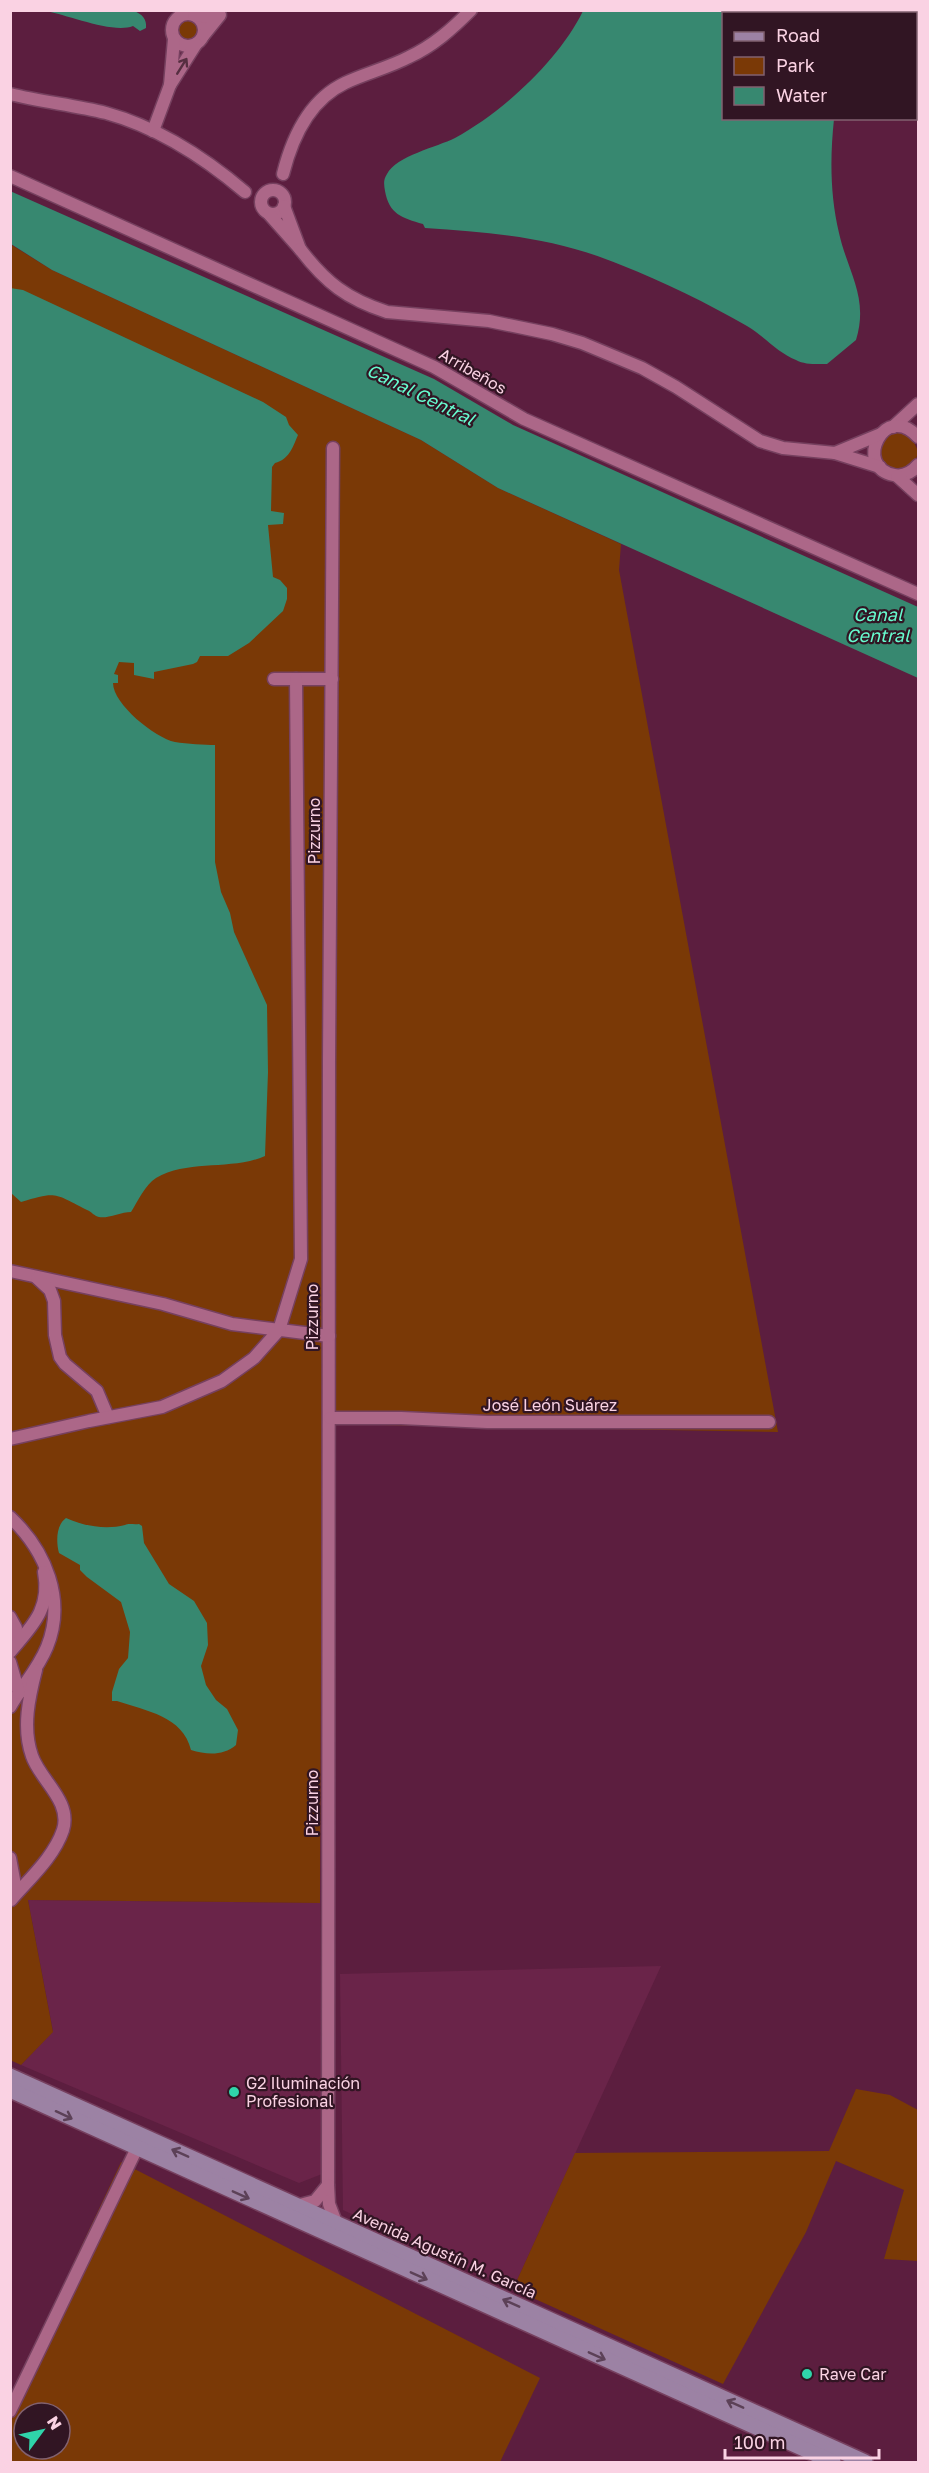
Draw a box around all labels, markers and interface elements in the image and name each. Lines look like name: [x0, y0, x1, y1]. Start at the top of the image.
legend: [722, 12, 917, 120]
text: Road: [776, 24, 820, 46]
text: Park: [776, 54, 815, 76]
one-way arrow: [176, 58, 188, 75]
text: Water: [776, 84, 827, 106]
street label: Arribeños: [436, 344, 510, 398]
water label: Canal Central: [363, 358, 480, 430]
water label: Canal Central: [846, 603, 911, 646]
street label: Pizzurno: [304, 798, 324, 864]
street label: Pizzurno: [302, 1284, 322, 1350]
street label: José León Suárez: [483, 1395, 617, 1415]
street label: Pizzurno: [302, 1770, 322, 1836]
place label: G2 Iluminación Profesional: [246, 2073, 360, 2111]
marker: G2 Iluminación Profesional: [227, 2085, 241, 2099]
one-way arrow: [54, 2109, 72, 2121]
one-way arrow: [172, 2147, 190, 2159]
one-way arrow: [232, 2191, 250, 2202]
street label: Avenida Agustín M. García: [350, 2203, 540, 2303]
one-way arrow: [409, 2270, 427, 2282]
one-way arrow: [502, 2296, 520, 2307]
one-way arrow: [587, 2350, 605, 2362]
place label: Rave Car: [819, 2364, 887, 2384]
marker: Rave Car: [800, 2367, 814, 2381]
one-way arrow: [726, 2397, 744, 2408]
north arrow: [12, 2401, 72, 2461]
text: N: [43, 2412, 66, 2433]
scale bar: [725, 2422, 880, 2460]
text: 100 m: [734, 2431, 785, 2453]

